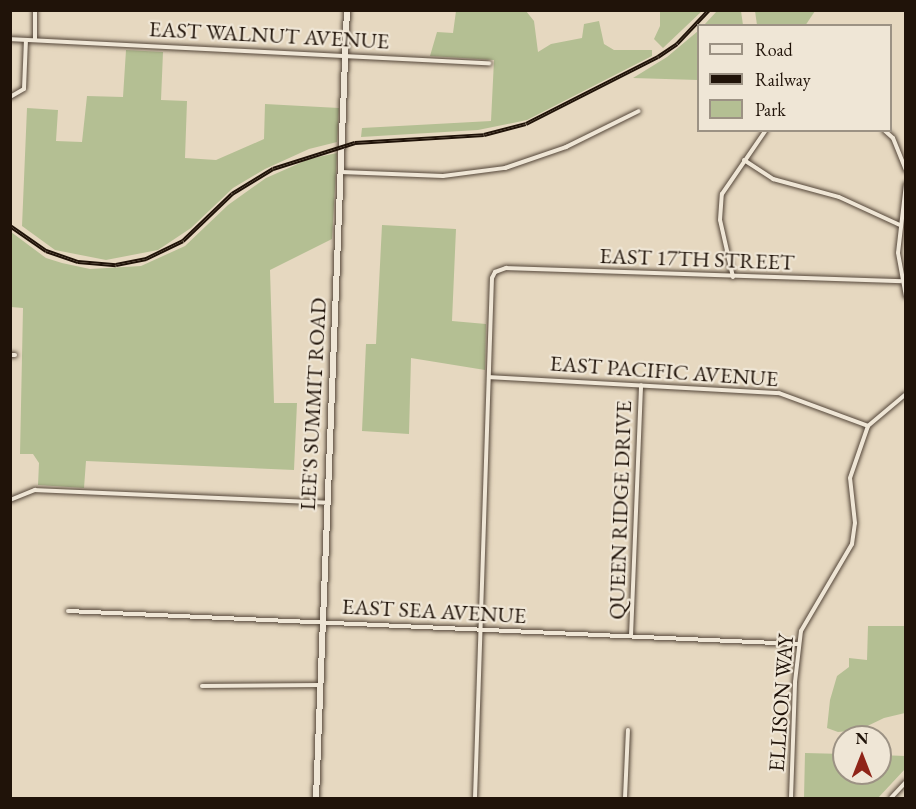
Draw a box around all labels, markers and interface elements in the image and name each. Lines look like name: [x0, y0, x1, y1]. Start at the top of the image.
street label: EAST WALNUT AVENUE: [148, 16, 390, 54]
legend: [697, 24, 892, 132]
text: Road: [755, 38, 793, 61]
text: Railway: [755, 68, 811, 91]
text: Park: [755, 98, 786, 121]
street label: EAST 17TH STREET: [599, 242, 795, 276]
street label: LEE'S SUMMIT ROAD: [294, 297, 332, 511]
street label: EAST PACIFIC AVENUE: [549, 350, 779, 392]
street label: QUEEN RIDGE DRIVE: [603, 400, 637, 620]
street label: EAST SEA AVENUE: [341, 593, 527, 629]
street label: ELLISON WAY: [763, 633, 799, 773]
north arrow: [832, 725, 892, 785]
text: N: [856, 728, 868, 749]

